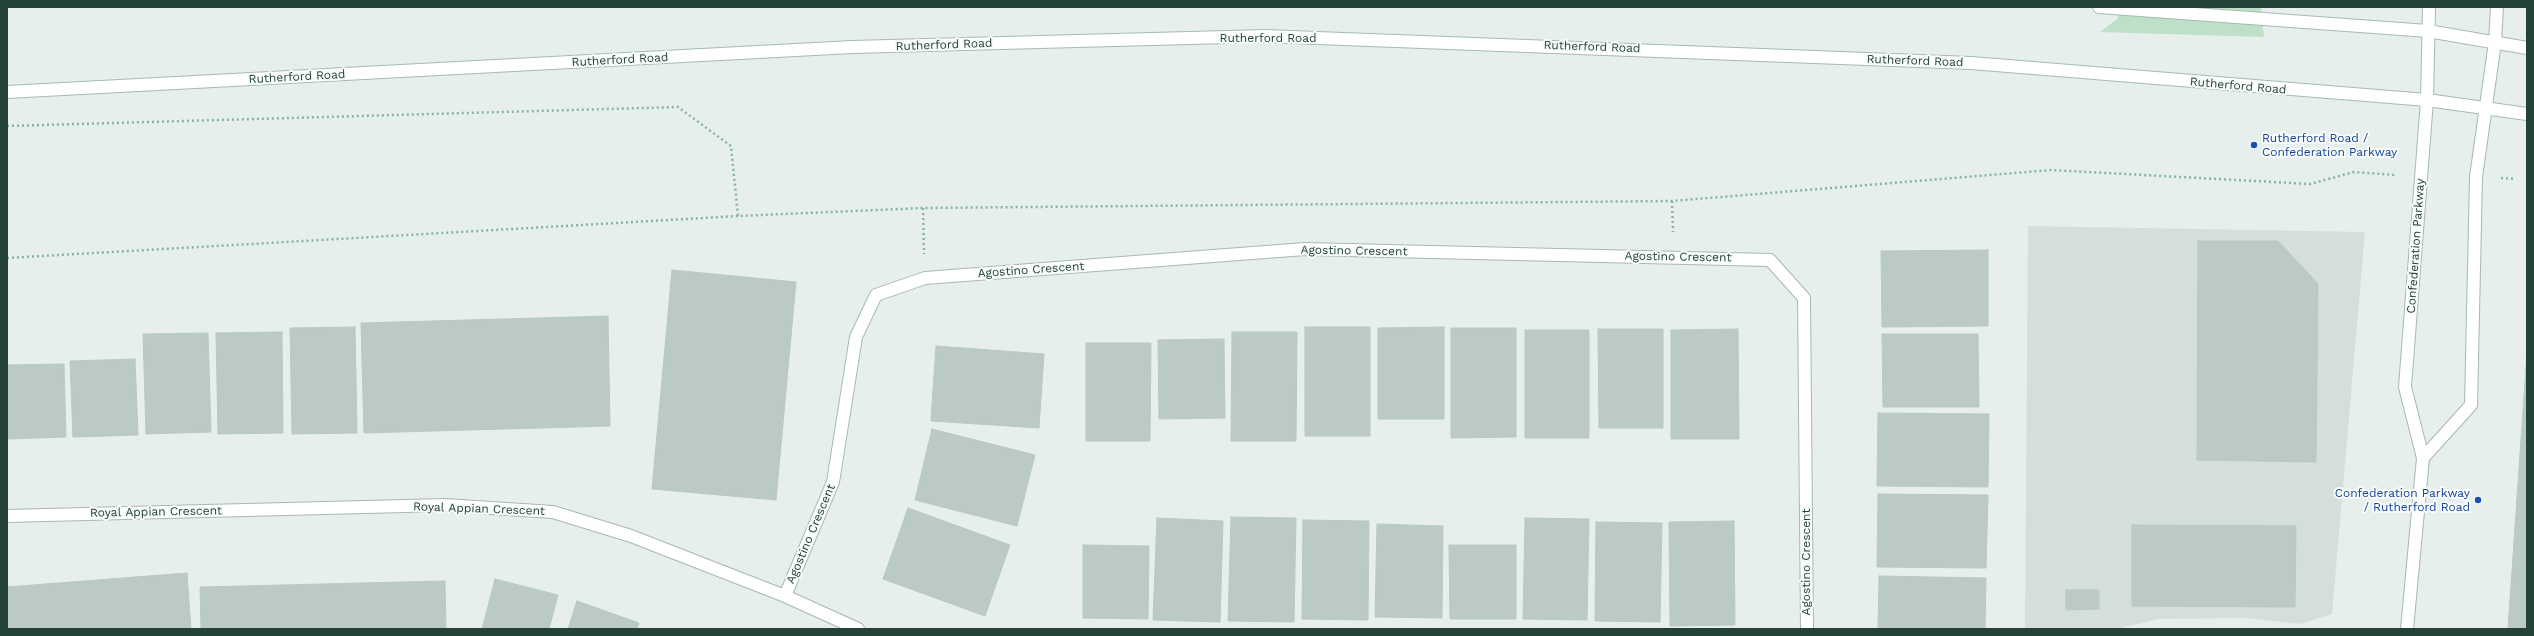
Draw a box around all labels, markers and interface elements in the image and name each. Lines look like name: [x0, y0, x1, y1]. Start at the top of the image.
street label: Rutherford Road: [1220, 31, 1316, 45]
street label: Rutherford Road: [895, 36, 993, 54]
street label: Rutherford Road: [1543, 38, 1641, 56]
street label: Rutherford Road: [571, 50, 669, 70]
street label: Rutherford Road: [1866, 52, 1964, 70]
street label: Rutherford Road: [248, 67, 346, 87]
street label: Rutherford Road: [2189, 75, 2287, 97]
place label: Rutherford Road / Confederation Parkway: [2262, 131, 2397, 159]
marker: Rutherford Road / Confederation Parkway: [2249, 140, 2259, 150]
street label: Confederation Parkway: [2404, 178, 2428, 314]
street label: Agostino Crescent: [1300, 243, 1408, 259]
street label: Agostino Crescent: [1624, 249, 1732, 265]
street label: Agostino Crescent: [977, 259, 1085, 281]
street label: Agostino Crescent: [783, 482, 839, 586]
place label: Confederation Parkway / Rutherford Road: [2335, 486, 2470, 514]
marker: Confederation Parkway / Rutherford Road: [2473, 495, 2483, 505]
street label: Royal Appian Crescent: [413, 499, 545, 519]
street label: Royal Appian Crescent: [90, 504, 222, 520]
street label: Agostino Crescent: [1799, 509, 1813, 615]

